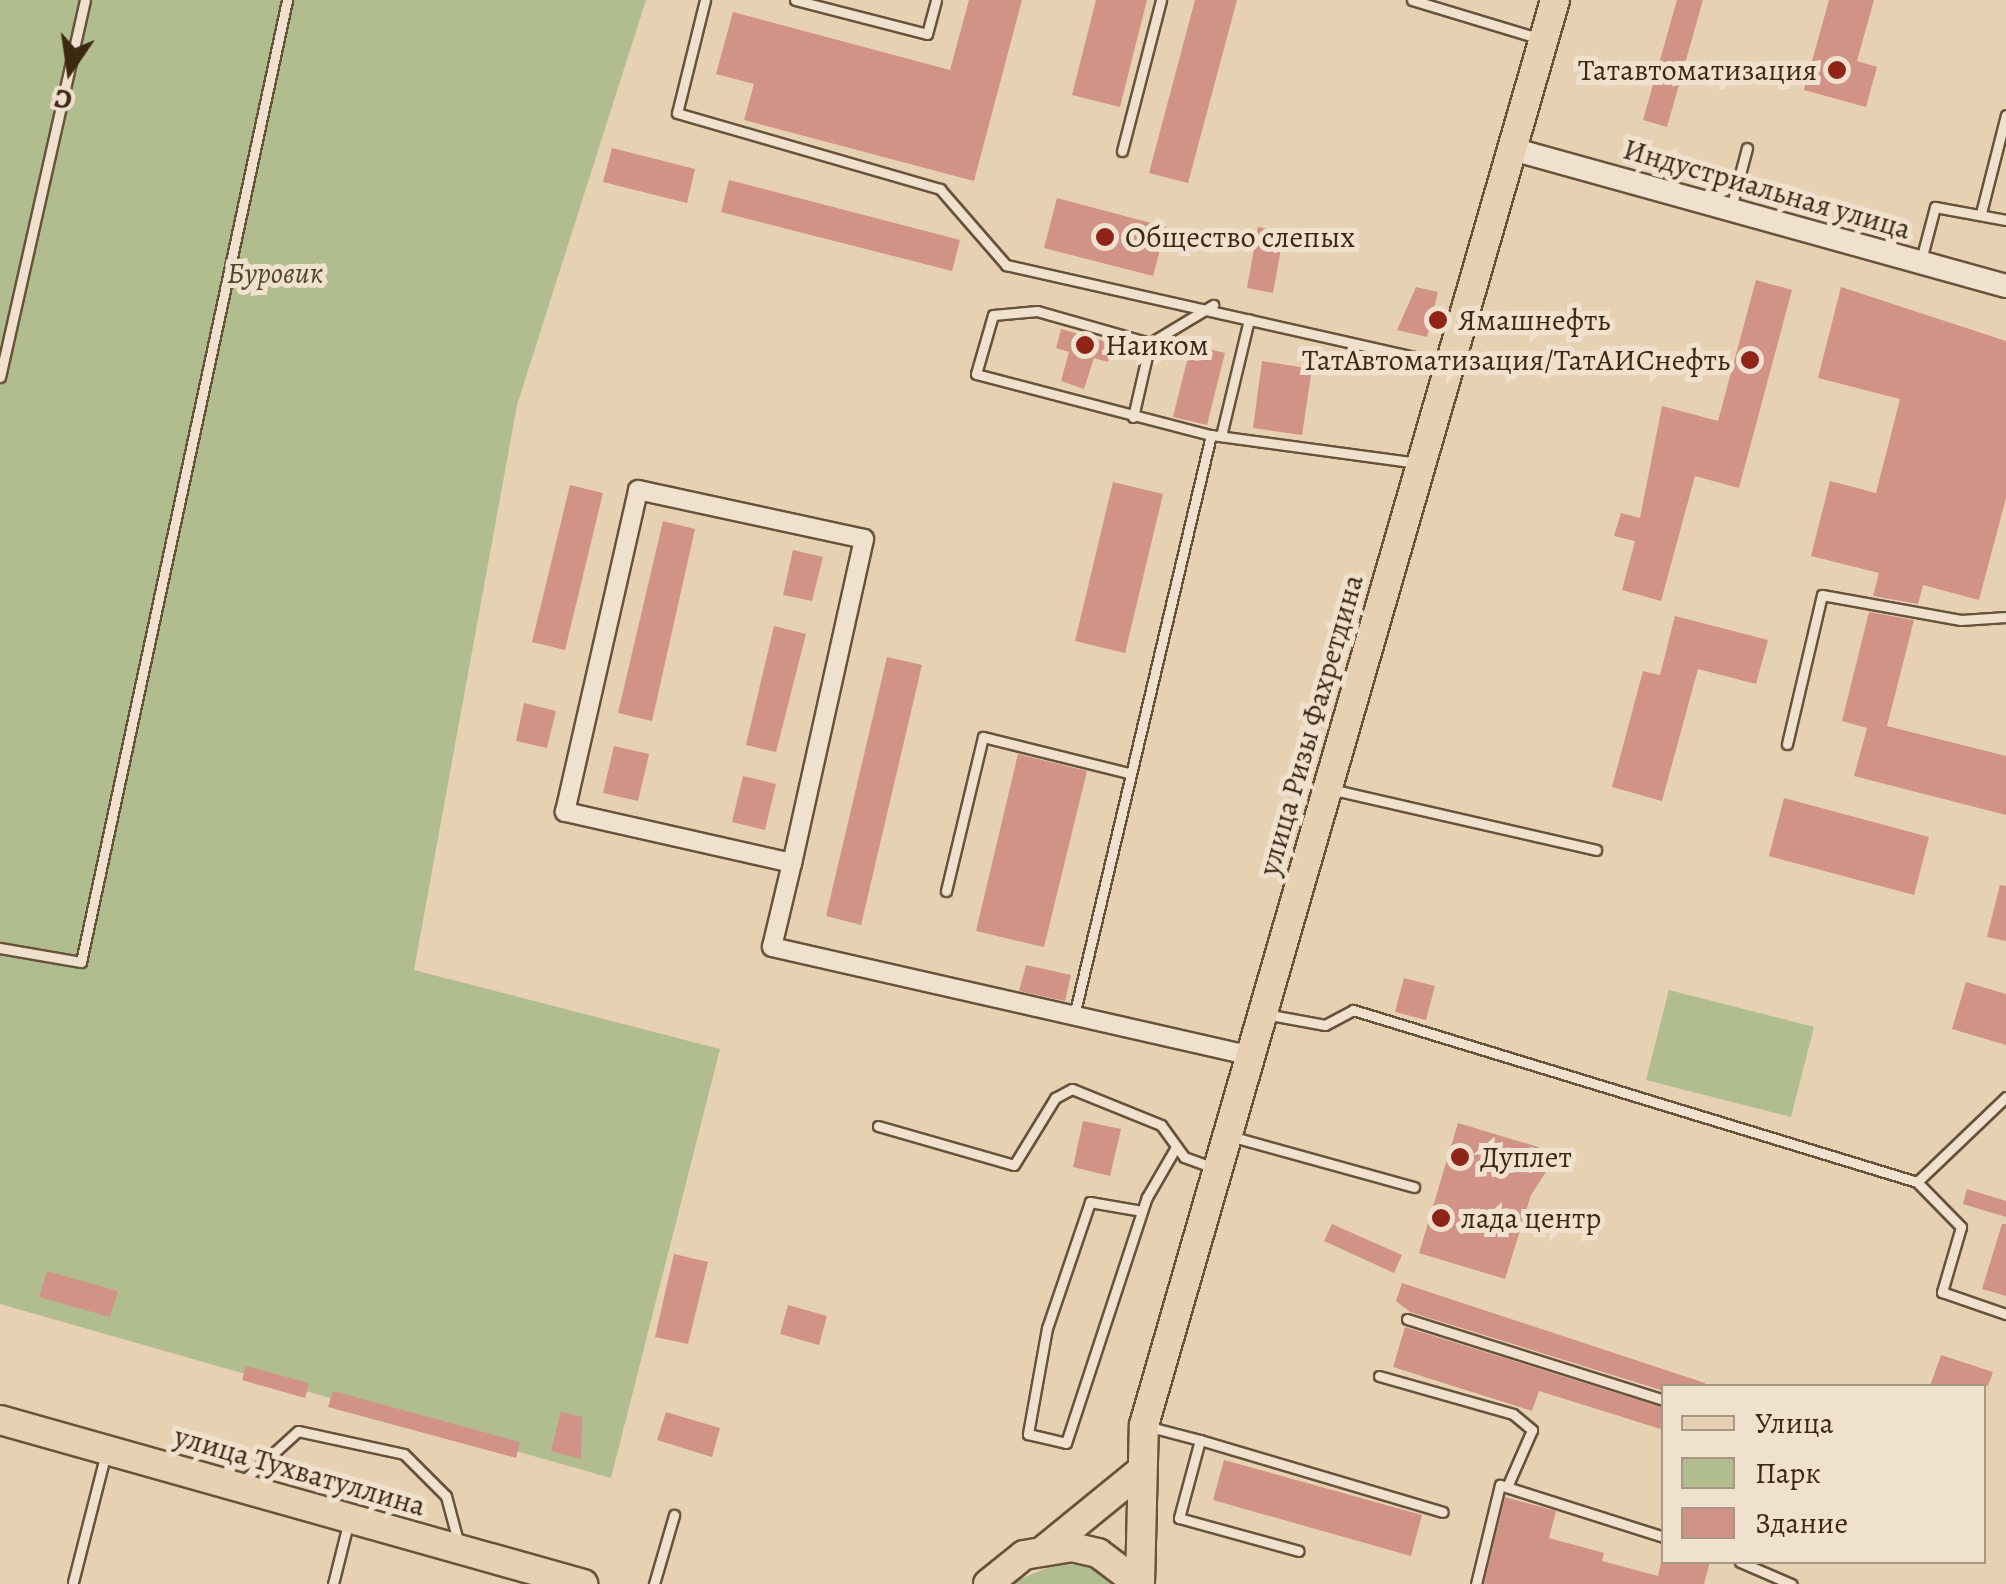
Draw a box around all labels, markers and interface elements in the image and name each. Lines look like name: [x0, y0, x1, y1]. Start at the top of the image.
north arrow: [20, 20, 120, 120]
place label: Татавтоматизация: [1578, 52, 1817, 88]
marker: Татавтоматизация: [1826, 59, 1848, 81]
text: С: [51, 79, 76, 120]
street label: Индустриальная улица: [1619, 131, 1915, 247]
place label: Общество слепых: [1125, 219, 1355, 255]
marker: Общество слепых: [1094, 226, 1116, 248]
park label: Буровик: [227, 255, 323, 291]
place label: Ямашнефть: [1458, 302, 1610, 338]
marker: Ямашнефть: [1427, 309, 1449, 331]
place label: Наиком: [1105, 327, 1209, 363]
marker: Наиком: [1074, 334, 1096, 356]
place label: ТатАвтоматизация/ТатАИСнефть: [1302, 342, 1730, 378]
marker: ТатАвтоматизация/ТатАИСнефть: [1739, 349, 1761, 371]
street label: улица Ризы Фахретдина: [1251, 570, 1371, 880]
place label: Дуплет: [1480, 1139, 1572, 1175]
marker: Дуплет: [1449, 1146, 1471, 1168]
place label: лада центр: [1461, 1200, 1601, 1236]
marker: лада центр: [1430, 1207, 1452, 1229]
legend: [1661, 1384, 1986, 1564]
text: Улица: [1755, 1403, 1834, 1443]
street label: улица Тухватуллина: [170, 1418, 430, 1524]
text: Парк: [1755, 1453, 1821, 1493]
text: Здание: [1755, 1503, 1848, 1543]

